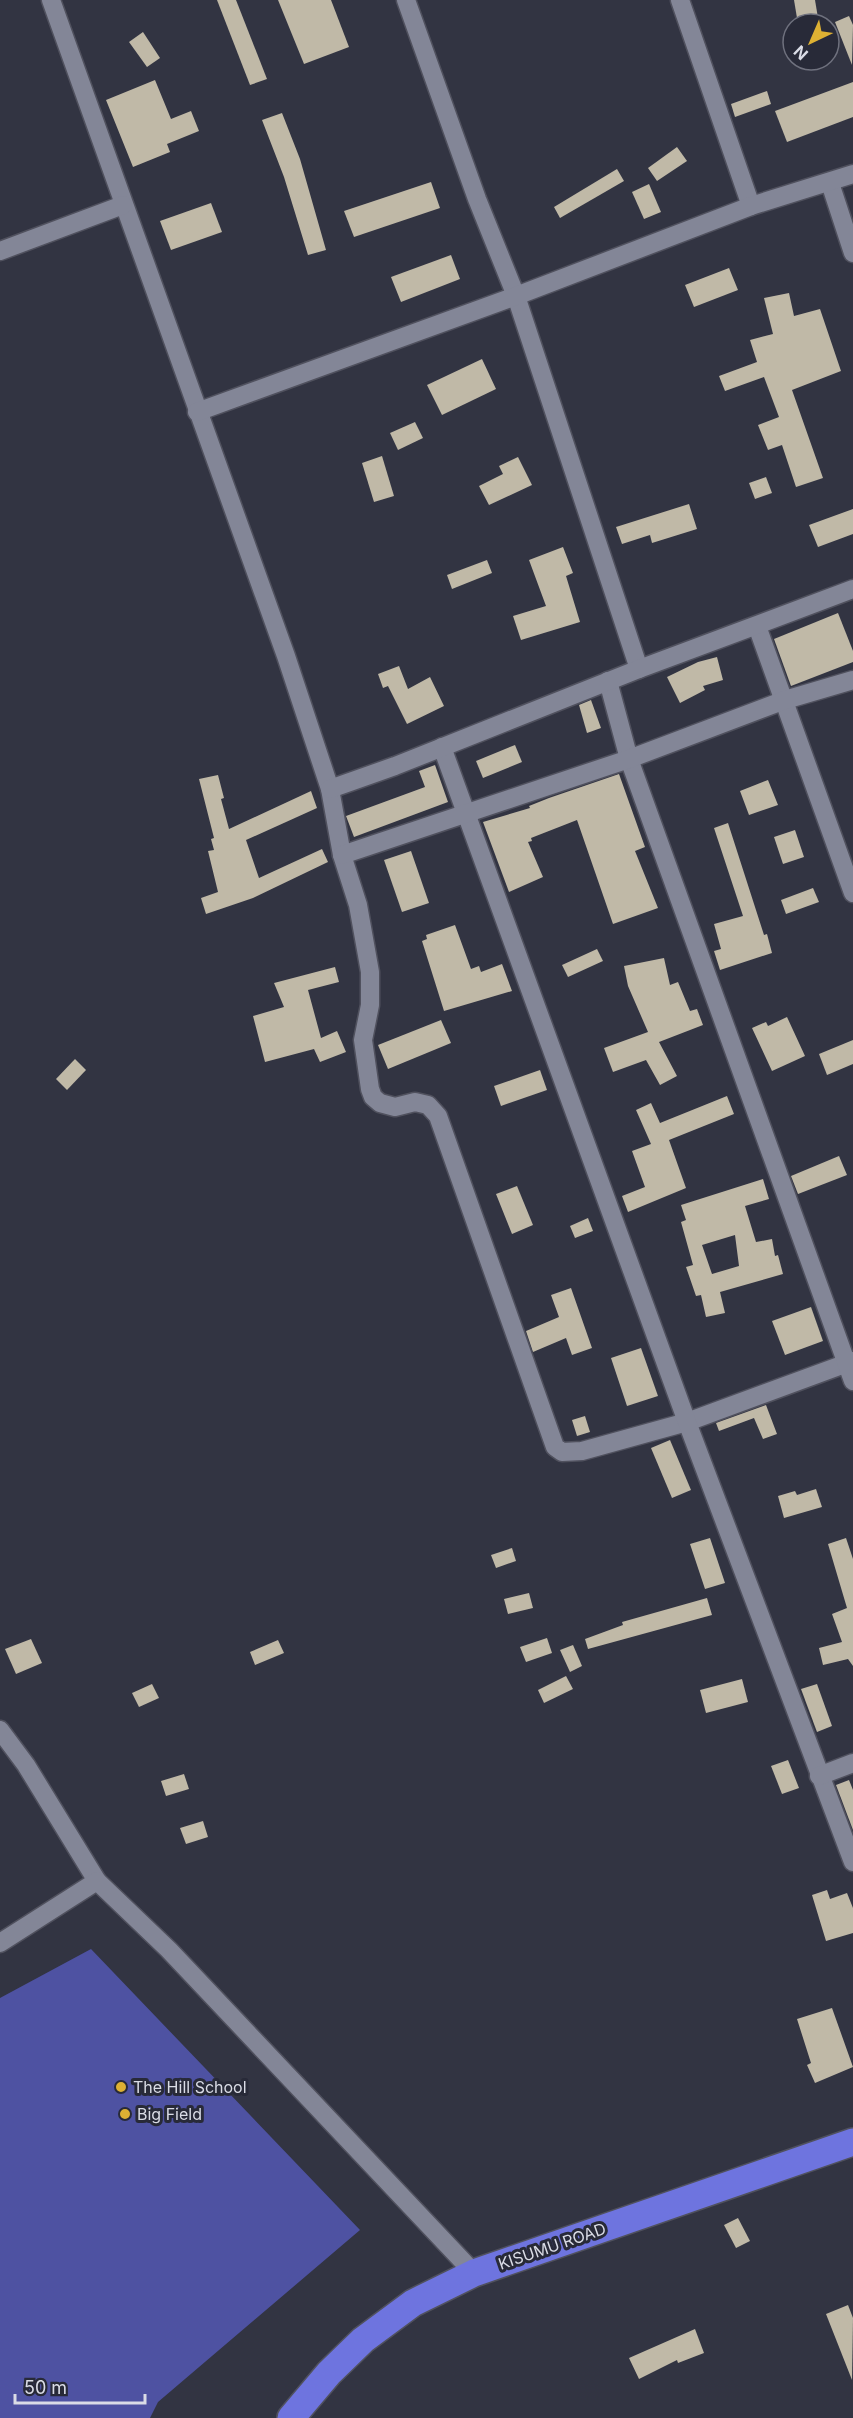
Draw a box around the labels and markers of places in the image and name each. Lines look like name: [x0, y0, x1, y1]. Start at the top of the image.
place label: The Hill School: [133, 2077, 247, 2097]
marker: The Hill School: [114, 2080, 128, 2094]
place label: Big Field: [137, 2104, 202, 2124]
marker: Big Field: [118, 2107, 132, 2121]

